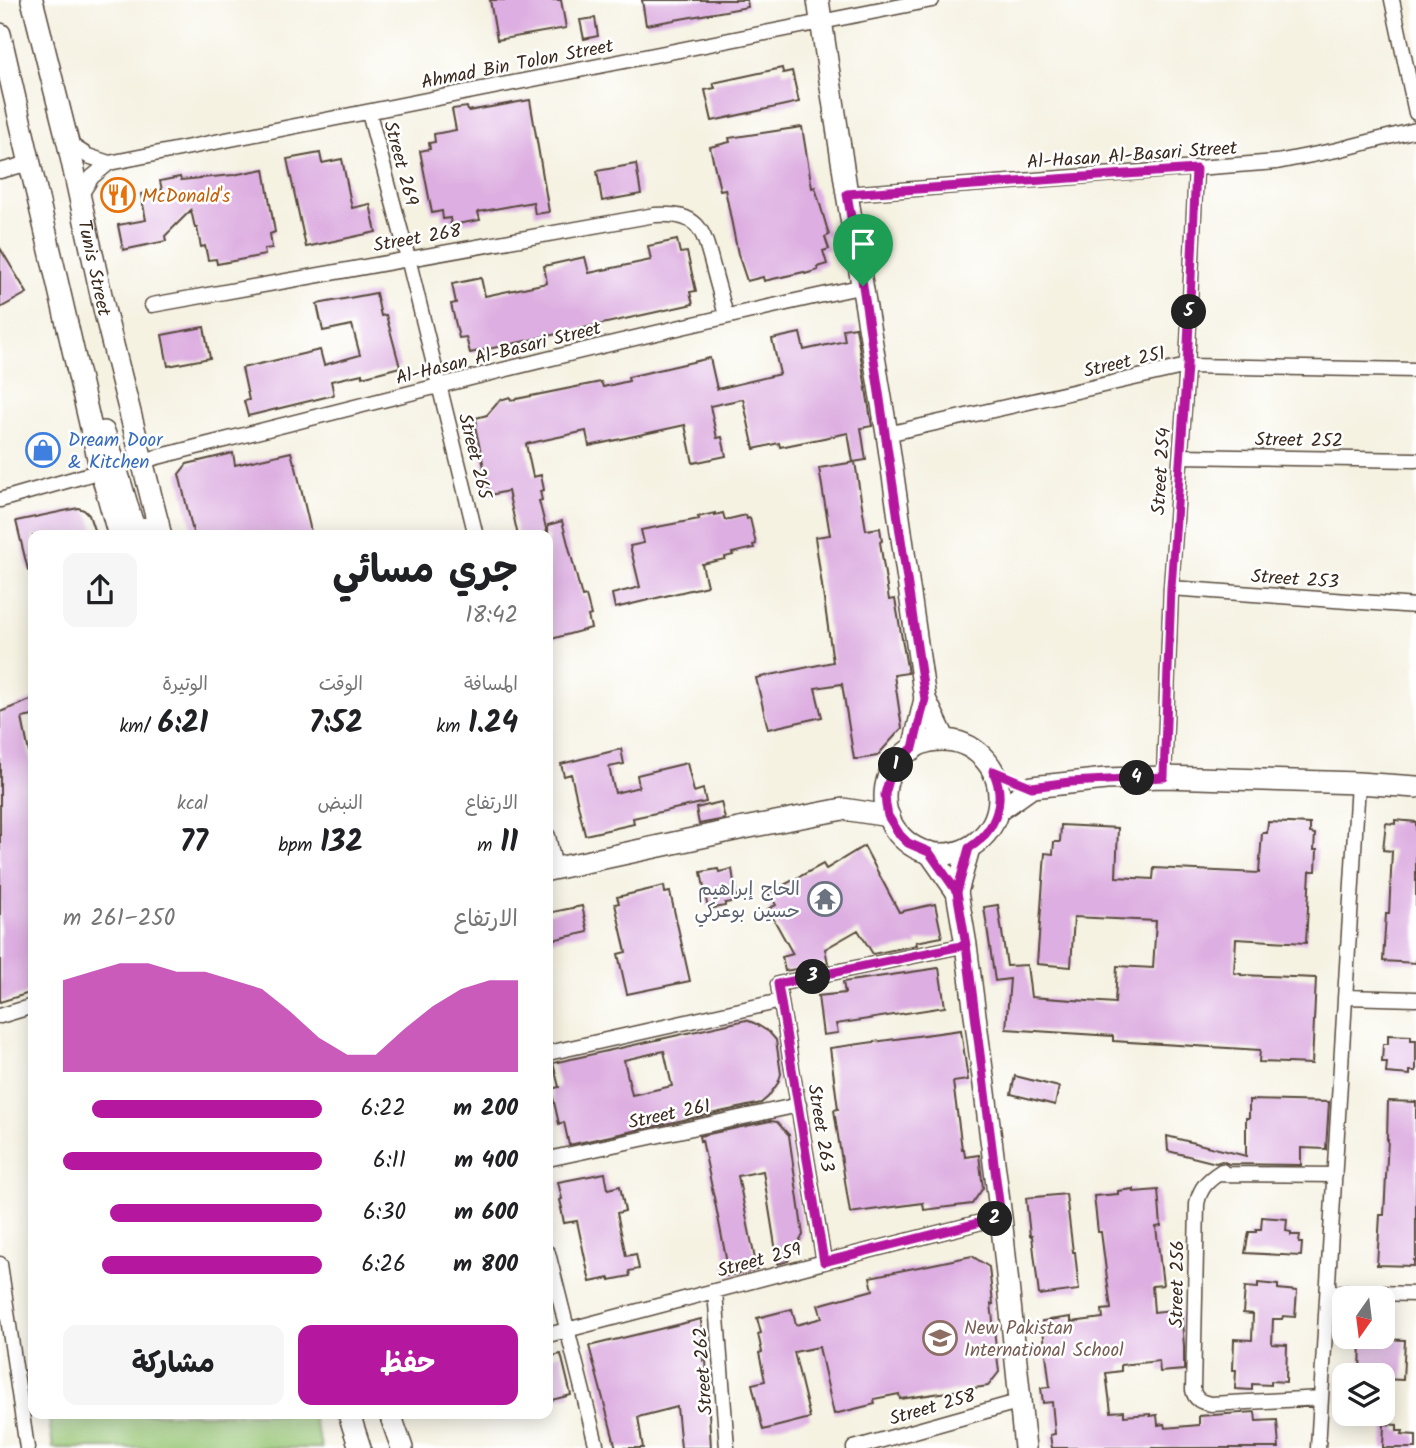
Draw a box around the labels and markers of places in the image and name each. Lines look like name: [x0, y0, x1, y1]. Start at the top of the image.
restaurant icon: McDonald's: [99, 176, 137, 214]
place label: McDonald's: [142, 182, 230, 212]
pin: [833, 214, 893, 286]
pin: 5: [1172, 294, 1206, 330]
place label: Dream Door & Kitchen: [68, 426, 164, 478]
shop icon: Dream Door & Kitchen: [24, 431, 62, 469]
pin: 1: [878, 748, 914, 782]
pin: 4: [1120, 760, 1154, 796]
place label: الحاج إبراهيم حسين بوعركي: [694, 875, 800, 927]
temple icon: الحاج إبراهيم حسين بوعركي: [806, 880, 844, 918]
pin: 3: [796, 960, 830, 995]
pin: 2: [978, 1202, 1012, 1236]
place label: New Pakistan International School: [964, 1314, 1124, 1366]
school or university icon: New Pakistan International School: [921, 1319, 959, 1357]

